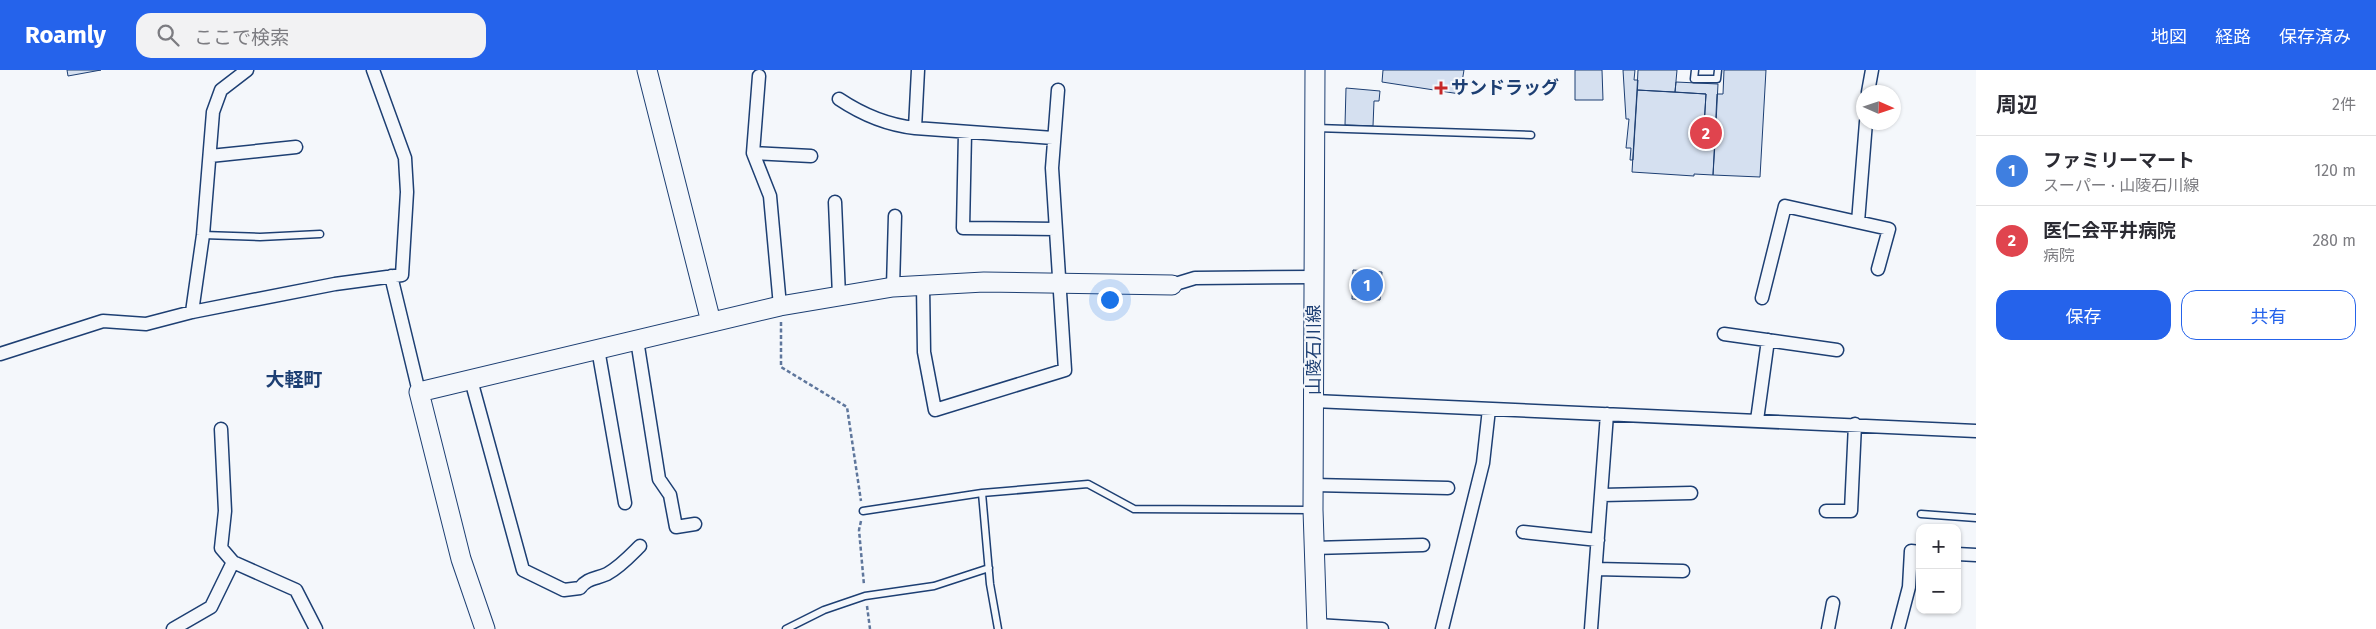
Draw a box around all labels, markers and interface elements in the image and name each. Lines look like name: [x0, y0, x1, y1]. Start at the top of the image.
search box: [136, 13, 486, 58]
text: Roamly: [25, 21, 106, 49]
icon: search: [154, 21, 182, 49]
text: ここで検索: [194, 26, 289, 49]
text: 地図: [2151, 26, 2187, 48]
text: 経路: [2215, 26, 2251, 48]
text: 保存済み: [2279, 26, 2351, 48]
place label: サンドラッグ: [1451, 77, 1559, 99]
marker: サンドラッグ: [1435, 82, 1447, 94]
north arrow: [1856, 85, 1901, 130]
text: 周辺: [1996, 92, 2038, 118]
text: 2件: [2332, 95, 2356, 114]
pin: 2: [1690, 114, 1722, 152]
text: ファミリーマート: [2043, 149, 2195, 172]
text: 1: [2008, 161, 2016, 180]
text: 120 m: [2314, 161, 2356, 180]
text: スーパー · 山陵石川線: [2043, 176, 2199, 195]
text: 医仁会平井病院: [2043, 219, 2176, 242]
text: 2: [2008, 231, 2016, 250]
text: 280 m: [2312, 231, 2356, 250]
text: 病院: [2043, 246, 2075, 265]
pin: 1: [1351, 266, 1383, 304]
your location: [1097, 287, 1123, 313]
button: 保存: [1996, 290, 2171, 340]
button: 共有: [2181, 290, 2356, 340]
street label: 山陵石川線: [1303, 305, 1325, 395]
district label: 大軽町: [265, 368, 323, 391]
map controls: [1916, 524, 1961, 614]
button: +: [1916, 524, 1961, 569]
button: −: [1916, 569, 1961, 614]

